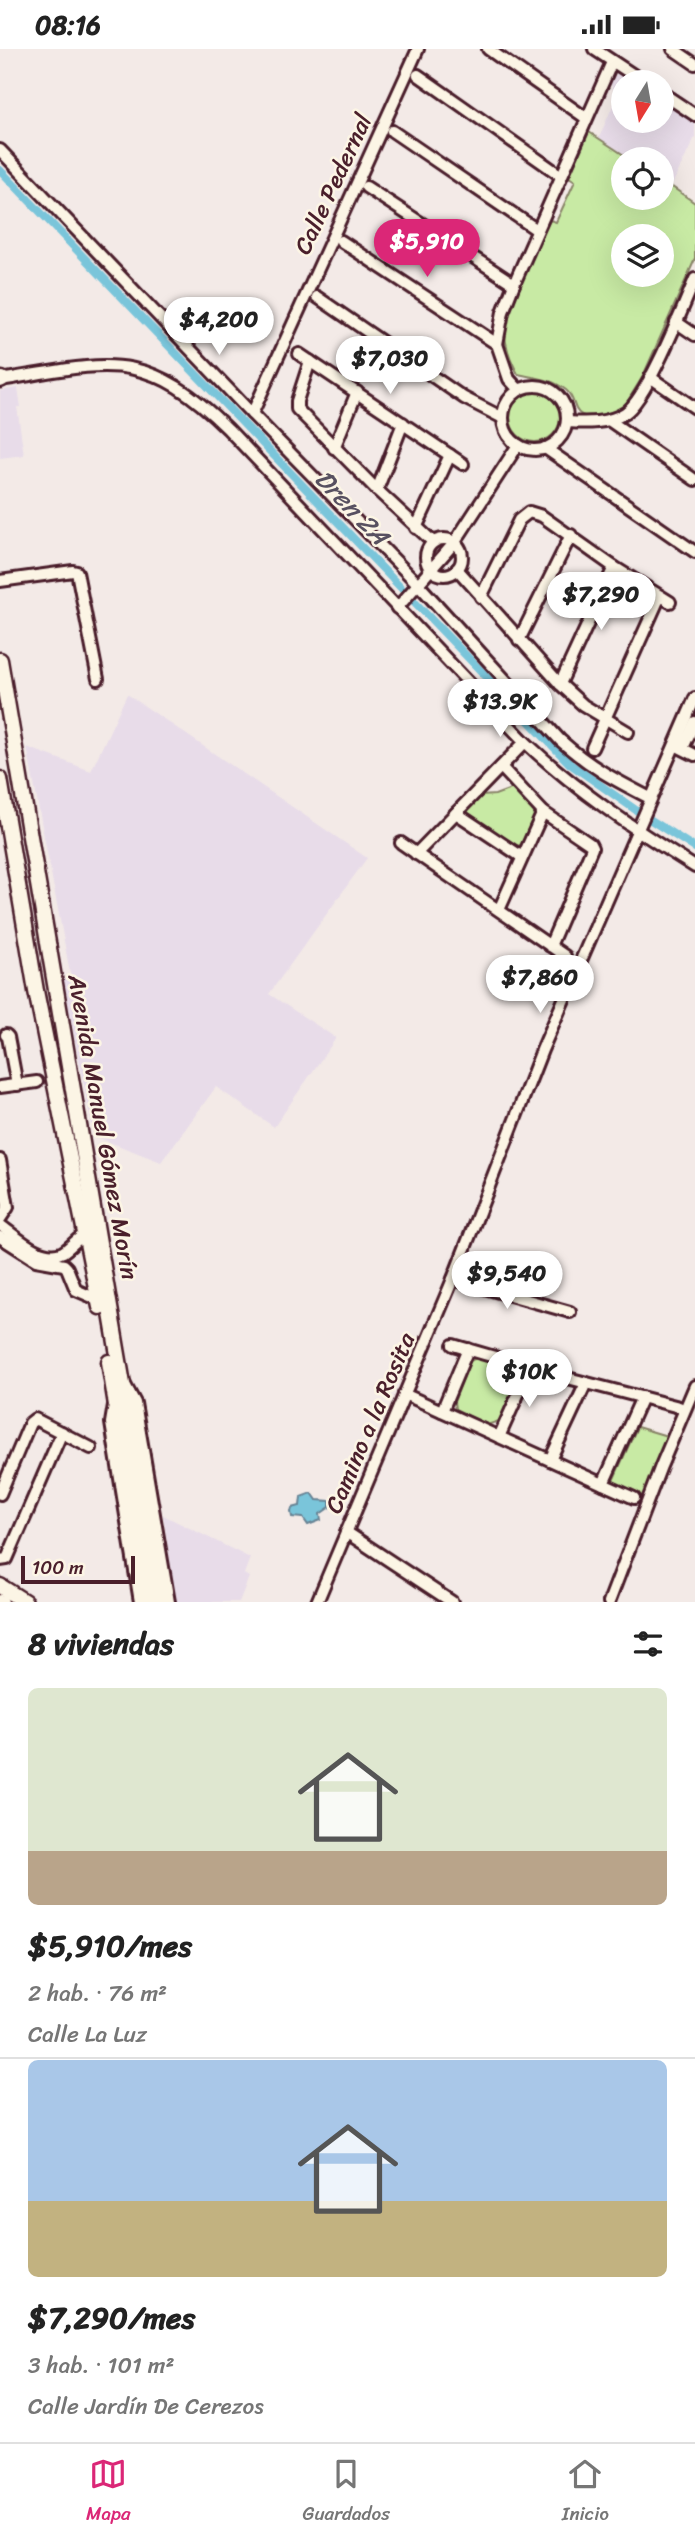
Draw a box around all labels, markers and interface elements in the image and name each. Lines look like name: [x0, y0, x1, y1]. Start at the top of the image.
text: 08:16: [35, 2, 101, 48]
north arrow: [611, 70, 674, 133]
map controls: [611, 70, 674, 287]
street label: Calle Pedernal: [282, 105, 385, 262]
button: locate: [611, 147, 674, 210]
pin: $5,910: [370, 219, 484, 279]
text: $5,910: [390, 221, 464, 262]
button: layers: [611, 224, 674, 287]
pin: $4,200: [162, 297, 276, 357]
text: $4,200: [180, 299, 258, 340]
pin: $7,030: [333, 337, 447, 396]
text: $7,030: [352, 338, 428, 379]
water label: Dren 2A: [303, 458, 403, 558]
pin: $7,290: [544, 573, 658, 632]
text: $7,290: [563, 574, 639, 615]
pin: $13.9K: [443, 679, 557, 739]
text: $13.9K: [463, 681, 537, 722]
pin: $7,860: [483, 955, 597, 1015]
text: $7,860: [502, 957, 578, 998]
street label: Avenida Manuel Gómez Morín: [55, 970, 151, 1283]
pin: $9,540: [450, 1251, 564, 1311]
text: $9,540: [468, 1253, 546, 1294]
street label: Camino a la Rosita: [313, 1325, 427, 1520]
pin: $10K: [488, 1349, 570, 1409]
text: $10K: [502, 1351, 556, 1392]
text: 100 m: [32, 1551, 84, 1584]
scale bar: [21, 1553, 135, 1585]
text: 8 viviendas: [28, 1617, 174, 1671]
icon: filters: [629, 1625, 667, 1663]
icon: home: [285, 1734, 411, 1860]
text: $5,910/mes: [28, 1919, 192, 1973]
text: 2 hab. · 76 m²: [28, 1973, 167, 2014]
text: Calle La Luz: [28, 2014, 147, 2055]
icon: home: [285, 2106, 411, 2232]
text: $7,290/mes: [28, 2291, 195, 2345]
text: 3 hab. · 101 m²: [28, 2345, 175, 2386]
text: Calle Jardín De Cerezos: [28, 2386, 264, 2427]
tab: Mapa: [86, 2455, 131, 2530]
tab: Guardados: [303, 2455, 390, 2530]
tab: Inicio: [562, 2455, 609, 2530]

